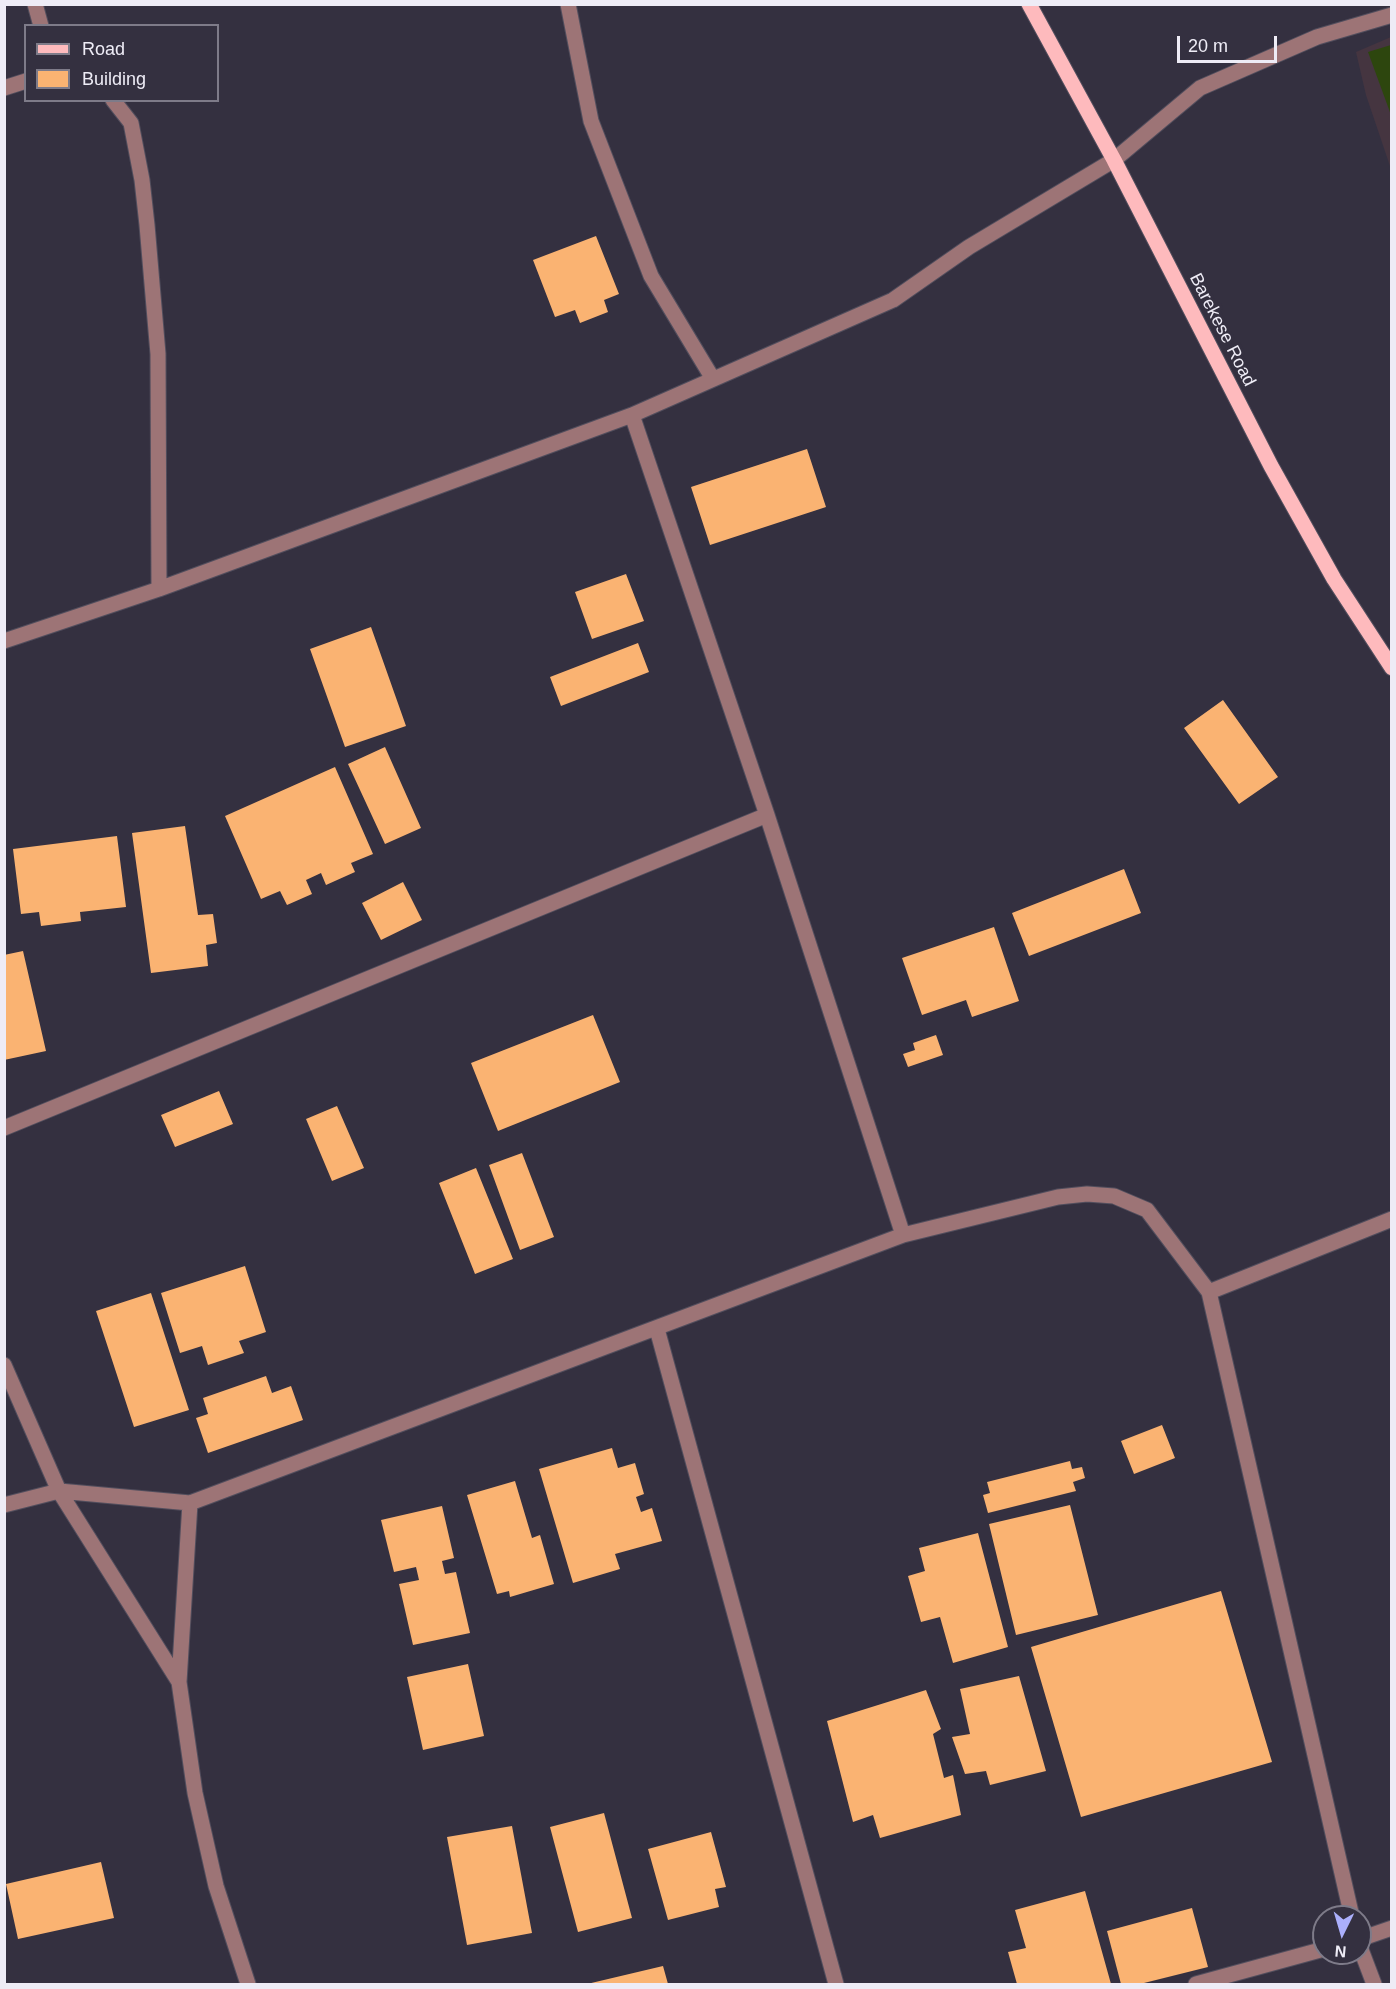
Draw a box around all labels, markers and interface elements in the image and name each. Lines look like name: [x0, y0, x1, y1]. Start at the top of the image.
legend: [24, 24, 219, 102]
scale bar: [1180, 24, 1280, 62]
text: 20 m: [1188, 36, 1228, 56]
text: Road: [82, 39, 125, 59]
text: Building: [82, 69, 146, 89]
street label: Barekese Road: [1184, 270, 1260, 390]
north arrow: [1312, 1905, 1372, 1965]
text: N: [1334, 1942, 1347, 1960]

